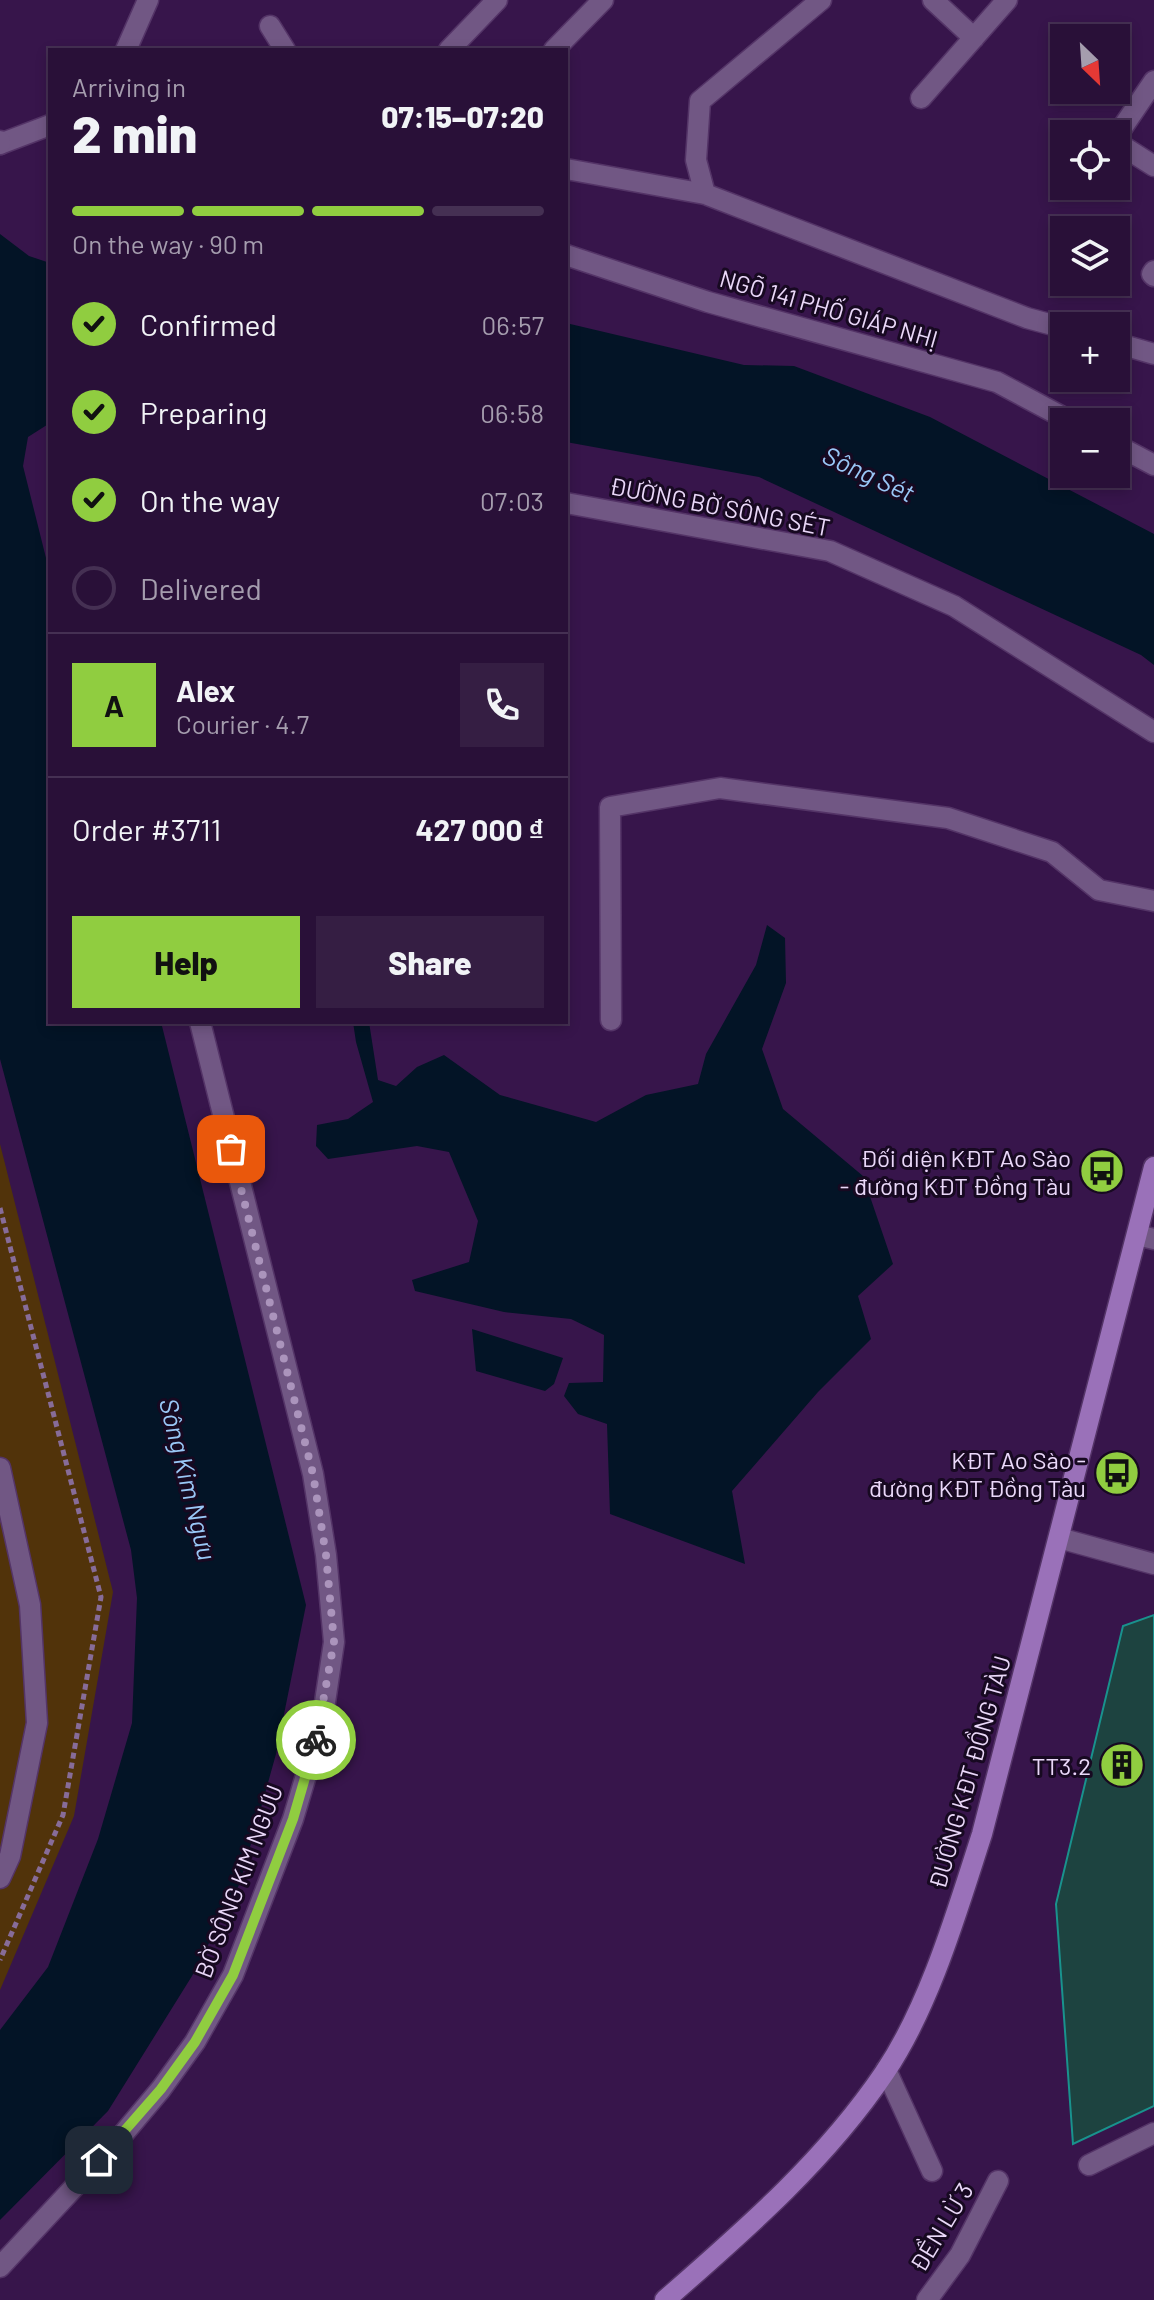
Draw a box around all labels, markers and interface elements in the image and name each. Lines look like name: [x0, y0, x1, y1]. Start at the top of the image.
north arrow: [1050, 24, 1130, 104]
map controls: [1050, 24, 1130, 488]
text: Arriving in: [72, 71, 186, 102]
text: 07:15–07:20: [381, 98, 544, 134]
text: 2 min: [72, 101, 197, 163]
button: locate: [1050, 120, 1130, 200]
button: layers: [1050, 216, 1130, 296]
text: On the way · 90 m: [72, 228, 264, 259]
street label: NGÕ 141 PHỐ GIÁP NHỊ: [717, 263, 941, 353]
icon: check: [72, 302, 116, 346]
text: Confirmed: [140, 306, 277, 342]
text: 06:57: [481, 309, 544, 340]
button: +: [1050, 312, 1130, 392]
icon: check: [72, 390, 116, 434]
text: Preparing: [140, 394, 267, 430]
text: 06:58: [480, 397, 544, 428]
button: −: [1050, 408, 1130, 488]
water label: Sông Sét: [818, 438, 920, 508]
street label: ĐƯỜNG BỜ SÔNG SÉT: [607, 470, 833, 542]
icon: check: [72, 478, 116, 522]
text: On the way: [140, 482, 280, 518]
text: 07:03: [480, 485, 544, 516]
text: Delivered: [140, 570, 262, 606]
button: phone: [460, 663, 544, 747]
text: Alex: [176, 672, 235, 708]
text: A: [104, 687, 124, 723]
text: Courier · 4.7: [176, 708, 309, 739]
text: Order #3711: [72, 811, 221, 847]
text: 427 000 ₫: [415, 811, 544, 847]
button: Help: [72, 916, 300, 1008]
button: Share: [316, 916, 544, 1008]
pin: [197, 1115, 265, 1183]
icon: bag: [209, 1127, 253, 1171]
place label: Đối diện KĐT Ao Sào - đường KĐT Đồng Tàu: [840, 1143, 1071, 1200]
bus stop icon: Đối diện KĐT Ao Sào - đường KĐT Đồng Tàu: [1078, 1147, 1126, 1195]
water label: Sông Kim Ngưu: [154, 1395, 224, 1563]
place label: KĐT Ao Sào - đường KĐT Đồng Tàu: [869, 1445, 1086, 1502]
bus stop icon: KĐT Ao Sào - đường KĐT Đồng Tàu: [1093, 1449, 1141, 1497]
street label: ĐƯỜNG KĐT ĐỒNG TÀU: [922, 1652, 1016, 1892]
courier: [276, 1700, 356, 1780]
icon: bike: [294, 1718, 338, 1762]
building icon: TT3.2: [1098, 1741, 1146, 1789]
place label: TT3.2: [1032, 1751, 1091, 1780]
street label: BỜ SÔNG KIM NGƯU: [188, 1780, 288, 1982]
pin: [65, 2126, 133, 2194]
icon: home: [77, 2138, 121, 2182]
street label: ĐỀN LỪ 3: [903, 2177, 979, 2277]

